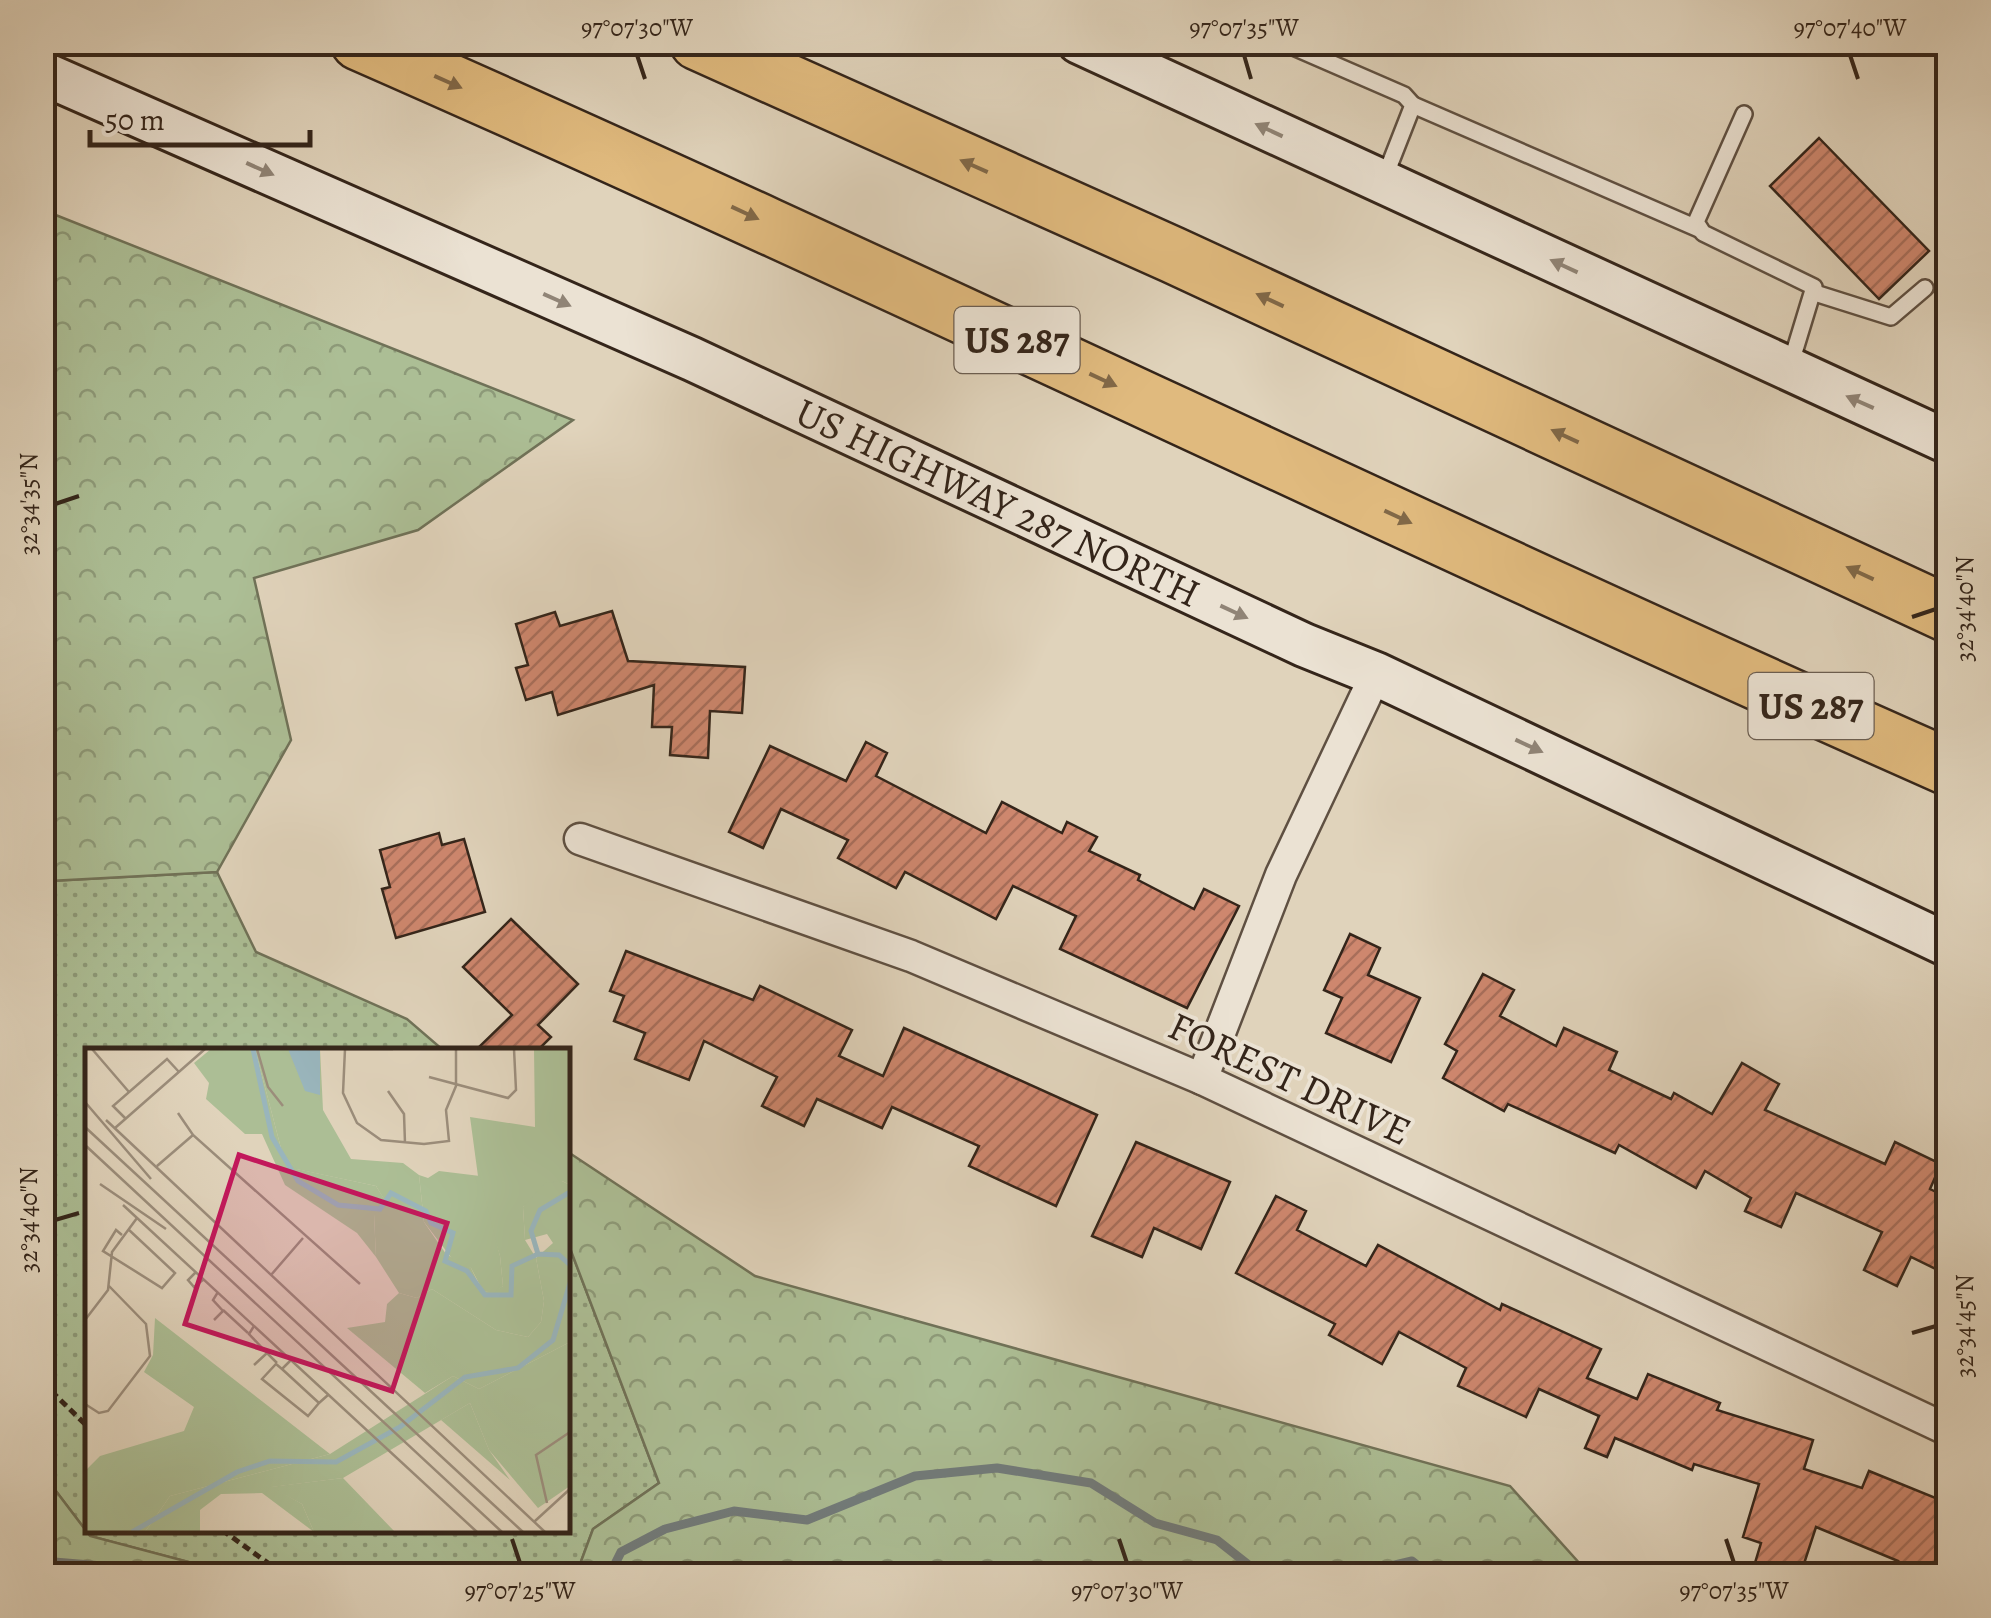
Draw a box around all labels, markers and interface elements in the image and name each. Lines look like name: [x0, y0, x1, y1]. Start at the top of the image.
text: 97°07'30"W: [581, 11, 694, 45]
text: 97°07'35"W: [1189, 11, 1299, 45]
text: 97°07'40"W: [1793, 11, 1907, 45]
one-way arrow: [433, 74, 463, 90]
scale bar: [90, 85, 310, 147]
text: 50 m: [105, 100, 165, 140]
one-way arrow: [1254, 122, 1283, 139]
one-way arrow: [959, 158, 989, 174]
one-way arrow: [245, 161, 275, 177]
one-way arrow: [731, 205, 760, 222]
one-way arrow: [1549, 258, 1578, 275]
one-way arrow: [542, 292, 572, 308]
one-way arrow: [1255, 292, 1285, 308]
road number: US 287: [954, 307, 1080, 373]
one-way arrow: [1088, 372, 1118, 388]
street label: US HIGHWAY 287 NORTH: [787, 384, 1209, 621]
one-way arrow: [1845, 394, 1875, 410]
one-way arrow: [1550, 428, 1579, 445]
text: 32°34'35"N: [12, 453, 46, 555]
one-way arrow: [1384, 509, 1413, 526]
text: 32°34'40"N: [1948, 556, 1982, 662]
one-way arrow: [1845, 564, 1874, 581]
one-way arrow: [1219, 604, 1248, 621]
road number: US 287: [1748, 673, 1874, 739]
one-way arrow: [1515, 738, 1544, 755]
street label: FOREST DRIVE: [1160, 998, 1420, 1159]
inset map: [85, 1048, 570, 1533]
text: 32°34'40"N: [12, 1167, 46, 1273]
text: 32°34'45"N: [1948, 1274, 1982, 1378]
text: 97°07'25"W: [464, 1574, 576, 1608]
text: 97°07'30"W: [1071, 1574, 1184, 1608]
text: 97°07'35"W: [1679, 1574, 1789, 1608]

